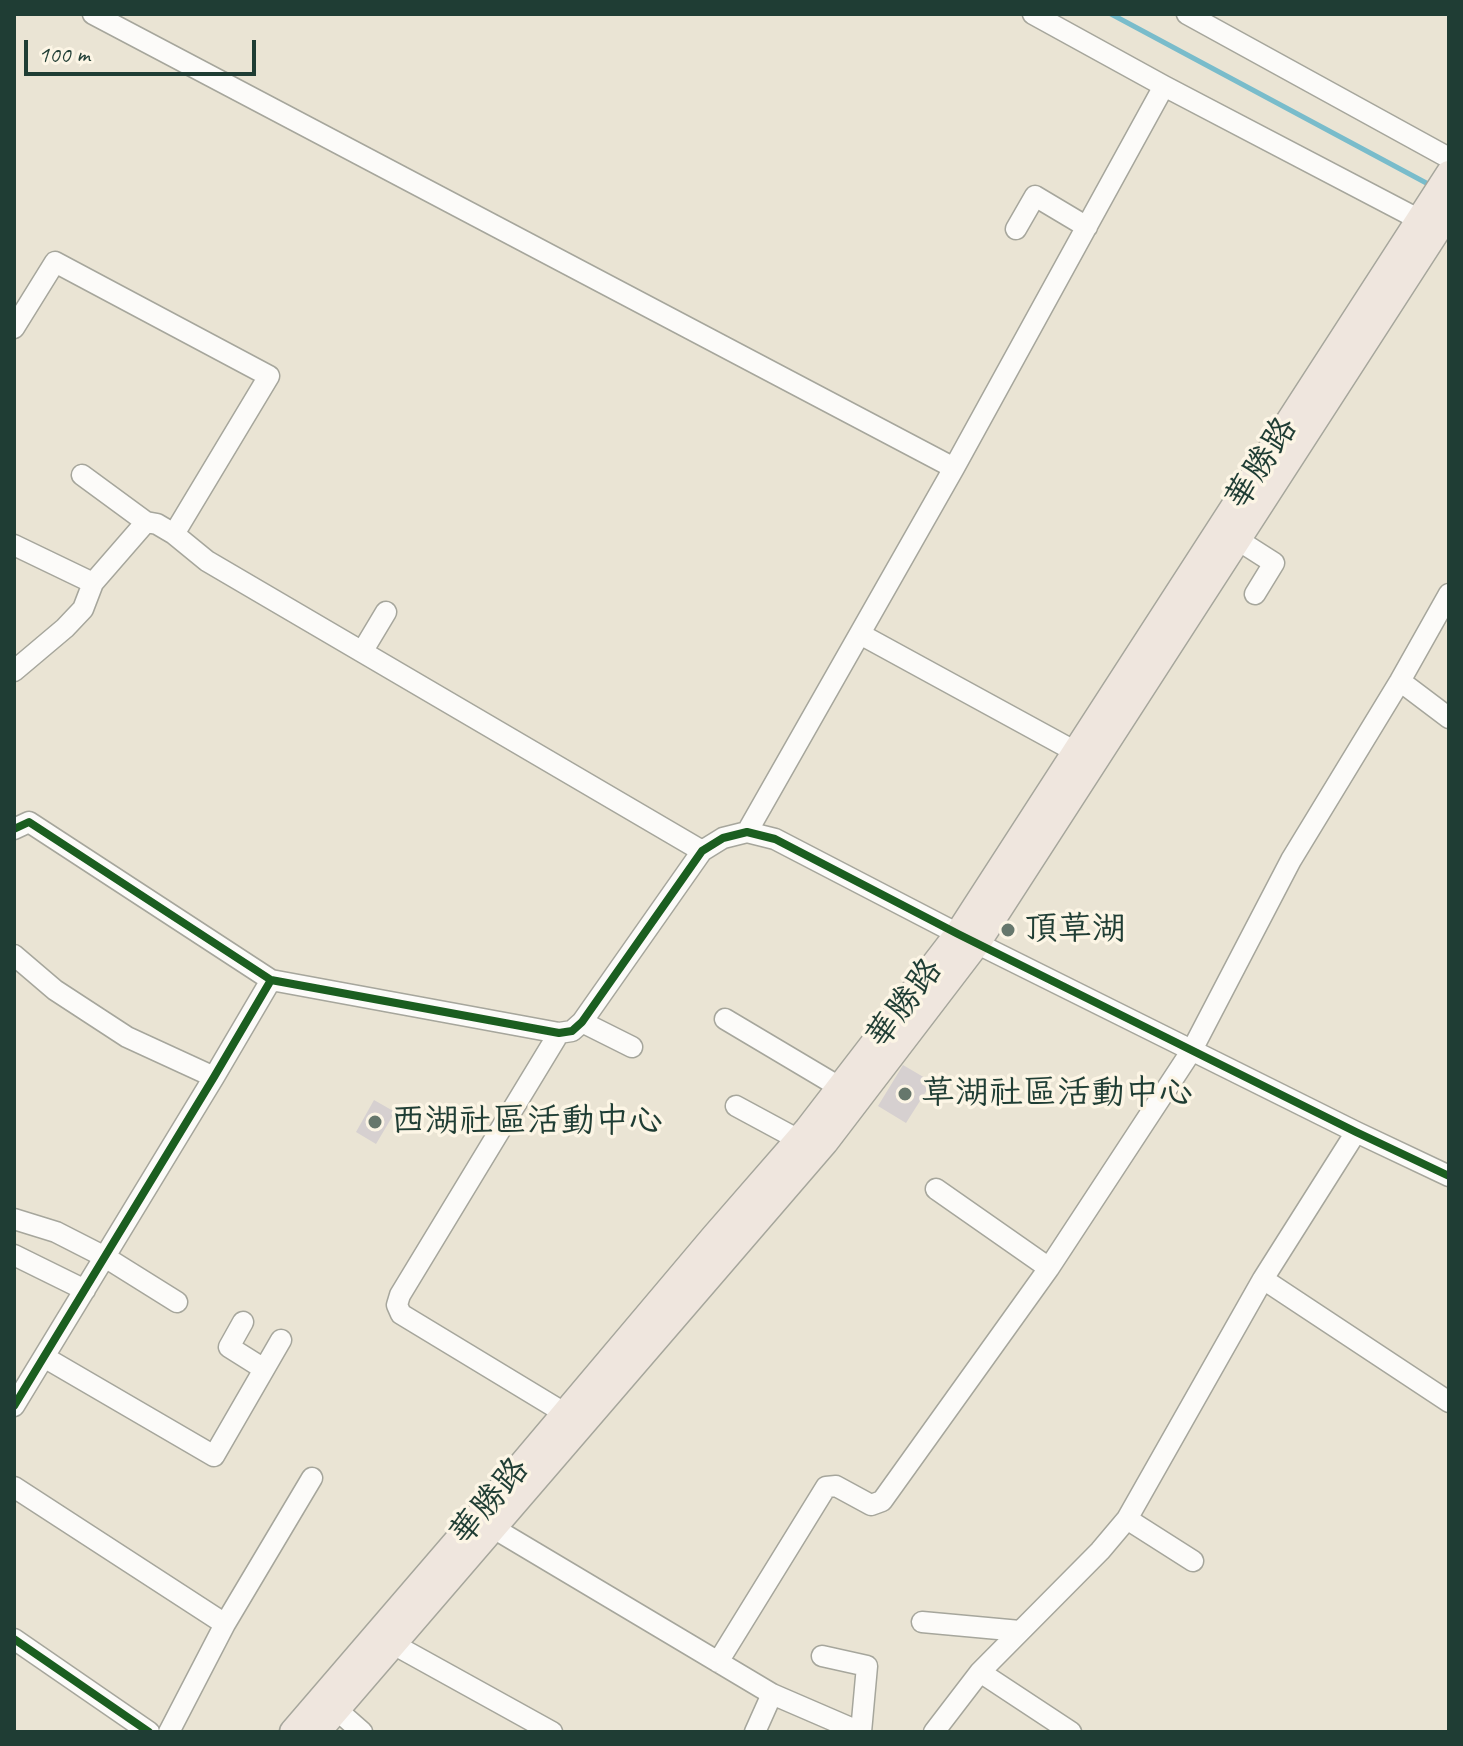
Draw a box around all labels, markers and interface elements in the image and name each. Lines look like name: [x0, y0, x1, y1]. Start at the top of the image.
scale bar: [28, 24, 260, 74]
text: 100 m: [38, 39, 90, 69]
street label: 華勝路: [1217, 410, 1307, 518]
place label: 頂草湖: [1024, 910, 1126, 950]
marker: 頂草湖: [999, 921, 1017, 939]
street label: 華勝路: [858, 951, 952, 1057]
place label: 草湖社區活動中心: [921, 1074, 1193, 1114]
marker: 草湖社區活動中心: [896, 1085, 914, 1103]
place label: 西湖社區活動中心: [391, 1102, 663, 1142]
marker: 西湖社區活動中心: [366, 1113, 384, 1131]
street label: 華勝路: [442, 1450, 538, 1554]

